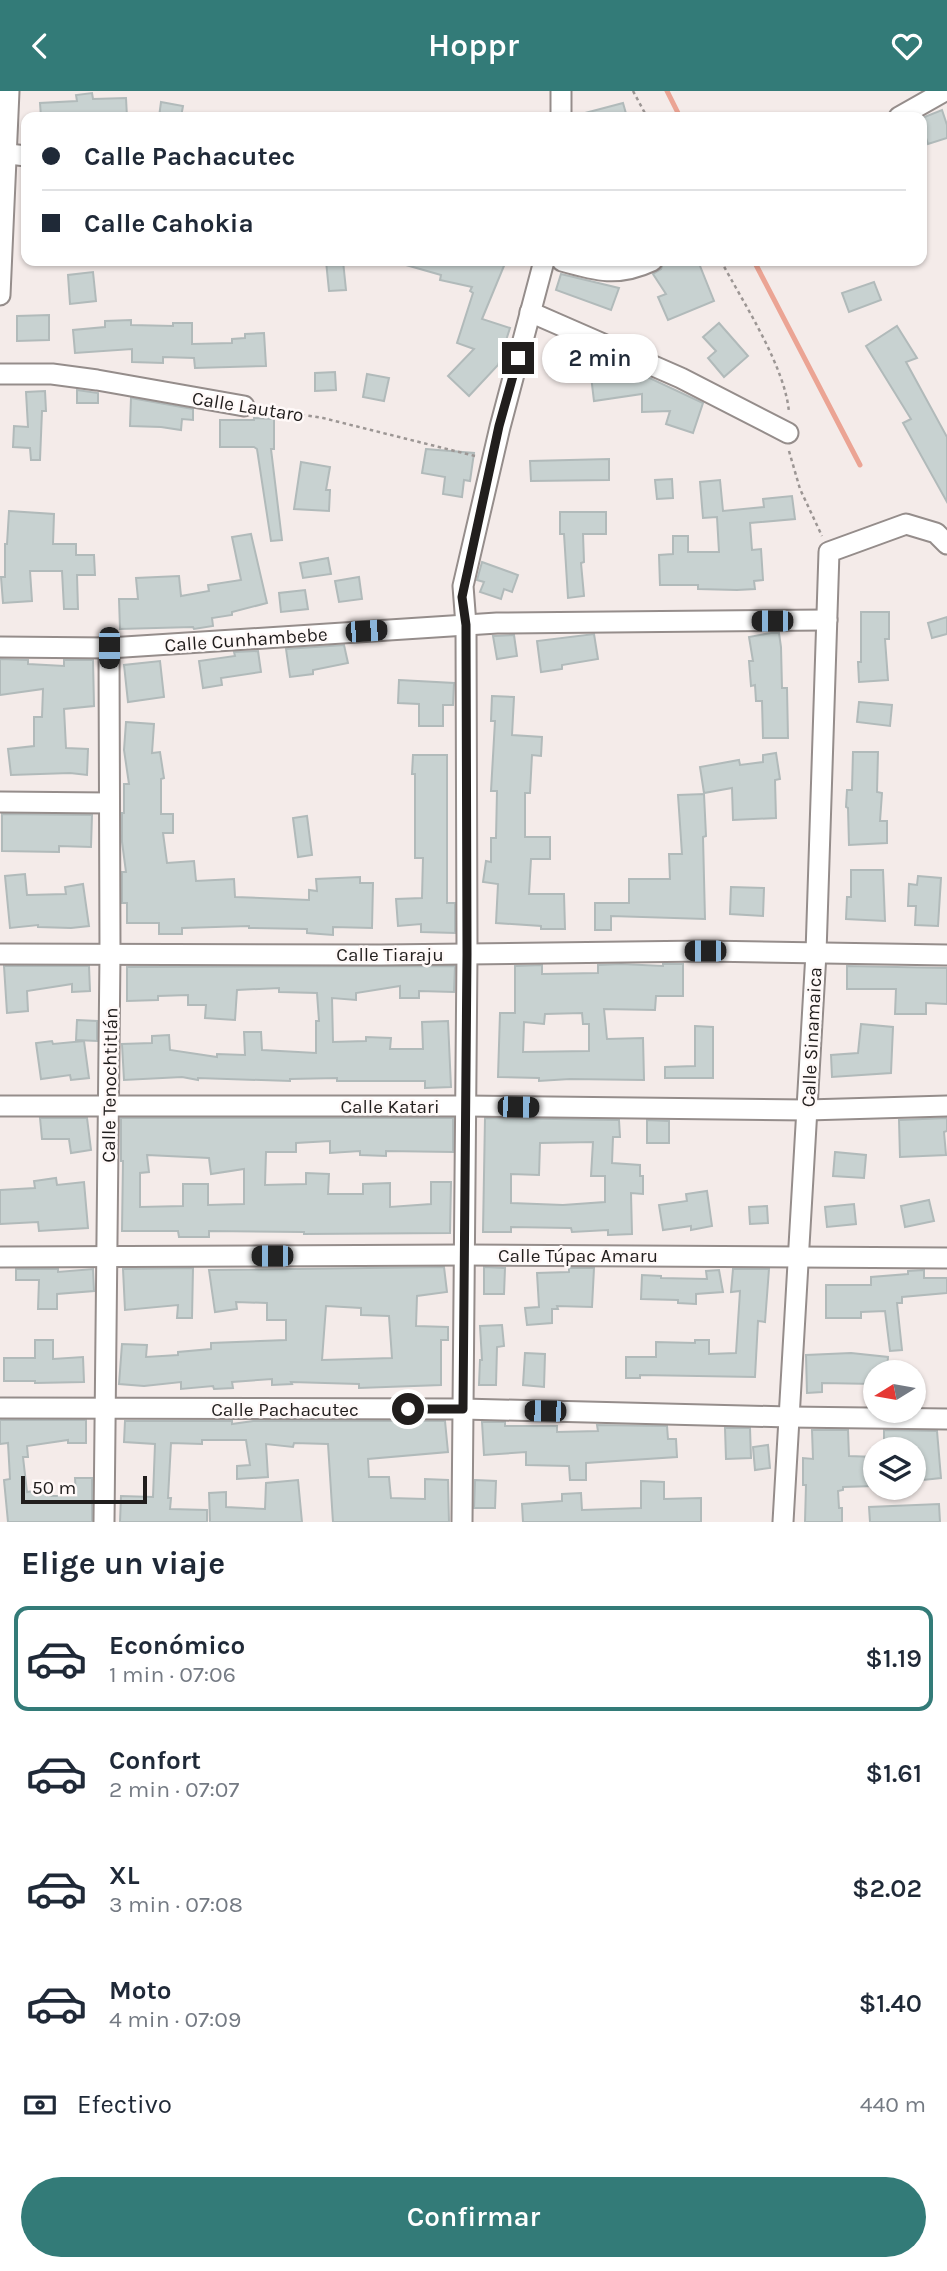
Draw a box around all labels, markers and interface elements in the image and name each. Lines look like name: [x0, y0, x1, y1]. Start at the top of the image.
icon: back: [21, 27, 59, 65]
text: Hoppr: [428, 27, 519, 64]
icon: heart: [888, 27, 926, 65]
text: Calle Pachacutec: [84, 141, 295, 172]
text: Calle Cahokia: [84, 208, 254, 239]
callout: 2 min: [542, 334, 658, 383]
route end: [502, 342, 534, 374]
text: 2 min: [569, 345, 631, 372]
street label: Calle Lautaro: [190, 387, 305, 427]
car: [752, 611, 794, 632]
car: [345, 619, 388, 643]
street label: Calle Cunhambebe: [164, 623, 328, 657]
car: [99, 627, 120, 669]
car: [685, 941, 727, 962]
street label: Calle Tiaraju: [336, 944, 444, 966]
street label: Calle Sinamaica: [797, 966, 827, 1108]
street label: Calle Tenochtitlán: [98, 1007, 122, 1163]
street label: Calle Katari: [340, 1096, 440, 1118]
car: [497, 1096, 540, 1118]
street label: Calle Túpac Amaru: [498, 1245, 658, 1267]
car: [252, 1246, 294, 1267]
north arrow: [863, 1360, 926, 1423]
map controls: [863, 1360, 926, 1500]
route start: [392, 1393, 424, 1425]
street label: Calle Pachacutec: [211, 1399, 359, 1421]
car: [524, 1400, 567, 1422]
button: layers: [863, 1437, 926, 1500]
scale bar: [21, 1473, 147, 1505]
text: 50 m: [32, 1477, 76, 1499]
text: Elige un viaje: [21, 1545, 225, 1582]
icon: car: [25, 1627, 88, 1690]
text: Económico: [109, 1630, 245, 1661]
text: $1.19: [865, 1643, 922, 1674]
text: 1 min · 07:06: [109, 1661, 236, 1688]
icon: car: [25, 1742, 88, 1805]
text: Confort: [109, 1745, 201, 1776]
text: $1.61: [865, 1758, 922, 1789]
text: 2 min · 07:07: [109, 1776, 239, 1803]
icon: car: [25, 1857, 88, 1920]
text: XL: [109, 1860, 140, 1891]
text: $2.02: [852, 1873, 922, 1904]
text: 3 min · 07:08: [109, 1891, 243, 1918]
icon: car: [25, 1972, 88, 2035]
text: Moto: [109, 1975, 171, 2006]
text: $1.40: [859, 1988, 922, 2019]
text: 4 min · 07:09: [109, 2006, 241, 2033]
icon: cash: [21, 2086, 59, 2124]
text: Efectivo: [77, 2089, 172, 2120]
text: 440 m: [860, 2091, 926, 2118]
button: Confirmar: [21, 2177, 926, 2257]

